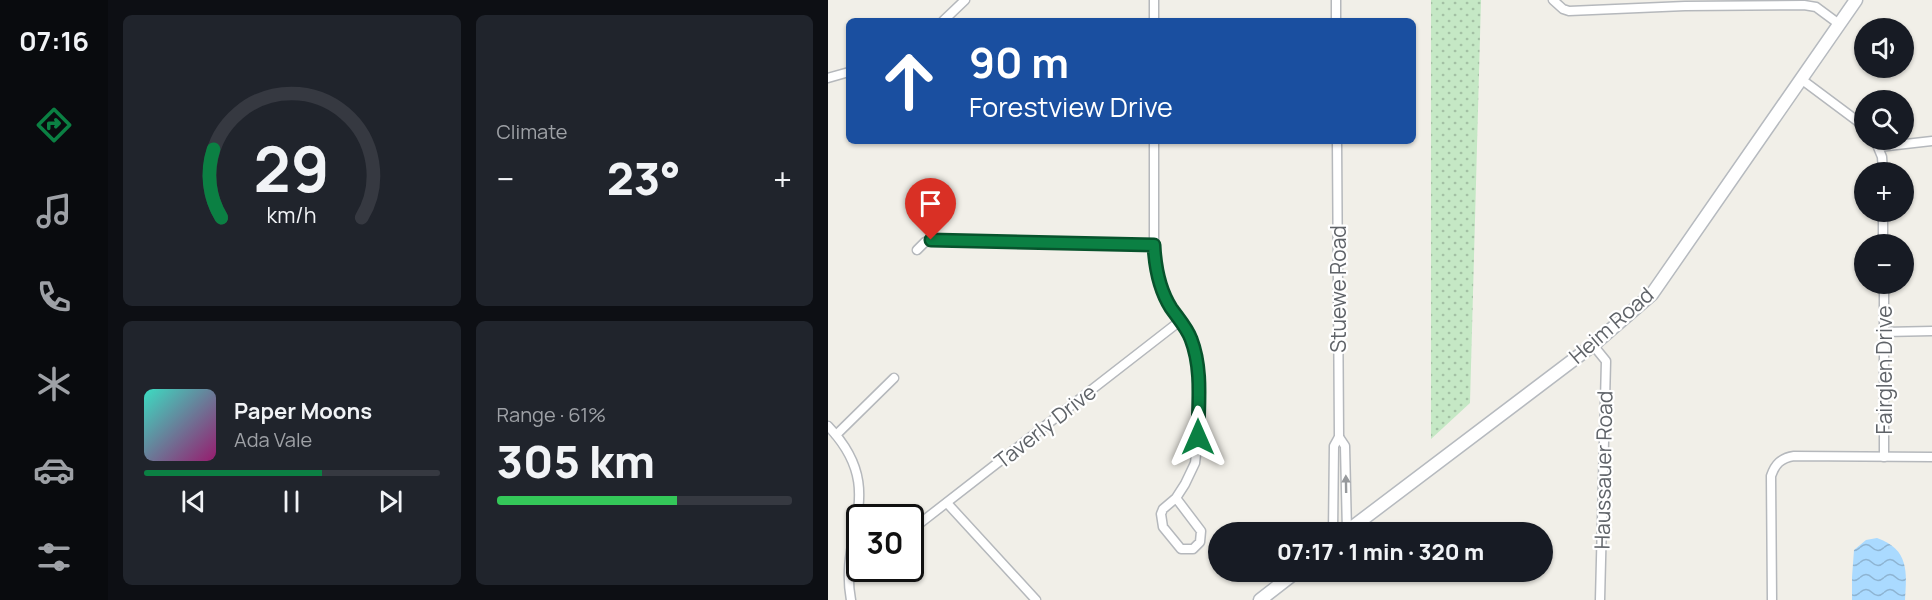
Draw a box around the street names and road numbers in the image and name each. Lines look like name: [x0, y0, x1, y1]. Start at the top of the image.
street label: Stuewe Road: [1324, 225, 1352, 353]
street label: Heim Road: [1563, 281, 1659, 369]
street label: Fairglen Drive: [1870, 306, 1898, 434]
street label: Taverly Drive: [988, 378, 1102, 474]
street label: Haussauer Road: [1588, 391, 1618, 549]

